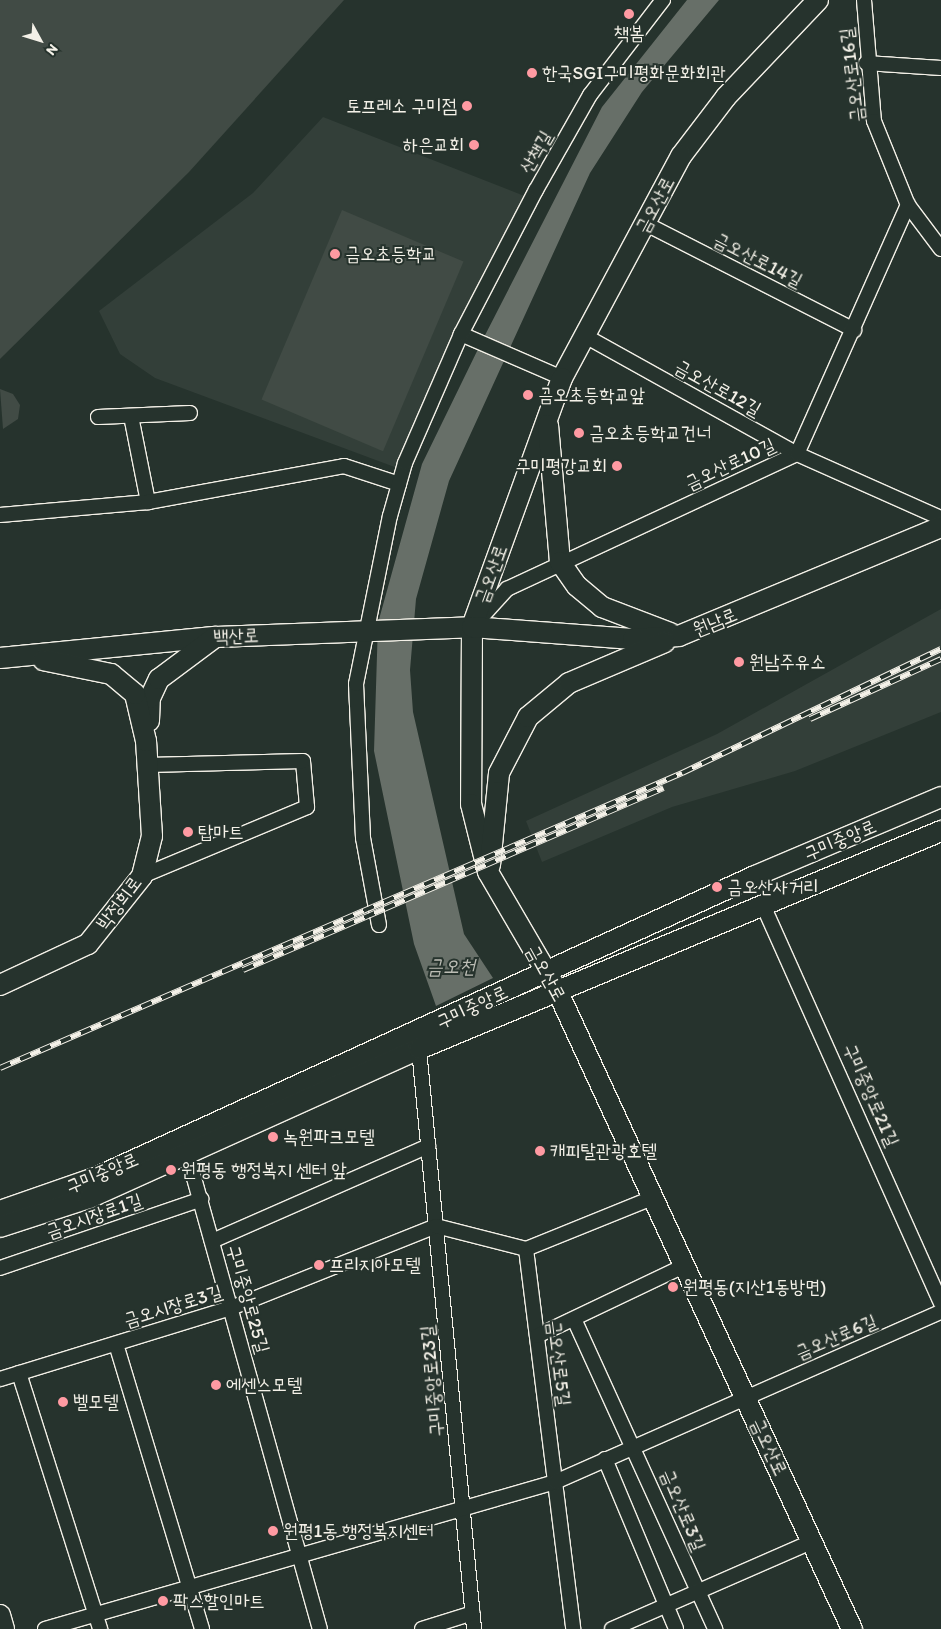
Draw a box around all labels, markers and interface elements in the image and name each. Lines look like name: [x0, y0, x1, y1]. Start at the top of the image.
marker: 책봄: [623, 8, 635, 20]
north arrow: [15, 15, 65, 65]
place label: 책봄: [614, 22, 644, 44]
street label: 금오산로16길: [835, 26, 869, 124]
text: N: [42, 41, 62, 59]
place label: 한국SGI구미평화문화회관: [542, 62, 726, 84]
marker: 한국SGI구미평화문화회관: [526, 67, 538, 79]
place label: 토프레소 구미점: [346, 95, 457, 117]
marker: 토프레소 구미점: [461, 100, 473, 112]
street label: 산책길: [515, 126, 557, 178]
place label: 하은교회: [403, 134, 464, 156]
marker: 하은교회: [468, 139, 480, 151]
street label: 금오산로: [631, 173, 679, 237]
street label: 금오산로14길: [710, 228, 806, 292]
place label: 금오초등학교: [345, 243, 437, 265]
marker: 금오초등학교: [329, 248, 341, 260]
street label: 금오산로12길: [671, 355, 765, 421]
place label: 금오초등학교앞: [538, 384, 645, 406]
marker: 금오초등학교앞: [522, 389, 534, 401]
place label: 금오초등학교건너: [589, 422, 711, 444]
marker: 금오초등학교건너: [573, 427, 585, 439]
street label: 금오산로10길: [681, 433, 779, 495]
place label: 구미평강교회: [515, 455, 607, 477]
marker: 구미평강교회: [611, 460, 623, 472]
street label: 금오산로: [470, 541, 512, 607]
street label: 원남로: [689, 603, 741, 641]
street label: 백산로: [213, 624, 259, 648]
place label: 원남주유소: [749, 651, 825, 673]
marker: 원남주유소: [733, 656, 745, 668]
street label: 구미중앙로: [800, 815, 880, 865]
place label: 탑마트: [198, 821, 244, 843]
marker: 탑마트: [182, 826, 194, 838]
street label: 박정희로: [91, 872, 147, 934]
place label: 금오산사거리: [727, 876, 819, 898]
marker: 금오산사거리: [711, 881, 723, 893]
street label: 금오산로: [521, 941, 571, 1005]
water label: 금오천: [427, 954, 475, 978]
street label: 구미중앙로: [433, 981, 511, 1033]
street label: 구미중앙로21길: [838, 1040, 904, 1150]
place label: 녹원파크모텔: [283, 1126, 375, 1148]
marker: 녹원파크모텔: [267, 1131, 279, 1143]
place label: 캐피탈관광호텔: [550, 1140, 657, 1162]
marker: 캐피탈관광호텔: [534, 1145, 546, 1157]
street label: 구미중앙로: [62, 1148, 142, 1198]
place label: 원평동 행정복지 센터 앞: [181, 1159, 347, 1181]
marker: 원평동 행정복지 센터 앞: [165, 1164, 177, 1176]
street label: 금오시장로1길: [43, 1189, 145, 1243]
street label: 구미중앙로25길: [222, 1242, 274, 1356]
place label: 프리지아모텔: [329, 1254, 421, 1276]
marker: 프리지아모텔: [313, 1259, 325, 1271]
place label: 원평동(지산1동방면): [683, 1276, 827, 1298]
street label: 금오시장로3길: [121, 1280, 225, 1332]
marker: 원평동(지산1동방면): [667, 1281, 679, 1293]
street label: 금오산로6길: [792, 1310, 880, 1364]
street label: 금오산로5길: [542, 1319, 576, 1407]
street label: 구미중앙로23길: [416, 1324, 448, 1438]
place label: 에센스모텔: [226, 1374, 302, 1396]
marker: 에센스모텔: [210, 1379, 222, 1391]
place label: 벨모텔: [73, 1391, 119, 1413]
marker: 벨모텔: [57, 1396, 69, 1408]
street label: 금오산로: [746, 1414, 792, 1480]
street label: 금오산로3길: [656, 1466, 710, 1554]
place label: 원평1동 행정복지센터: [283, 1520, 434, 1542]
marker: 원평1동 행정복지센터: [267, 1525, 279, 1537]
place label: 팍스할인마트: [173, 1590, 265, 1612]
marker: 팍스할인마트: [157, 1595, 169, 1607]

